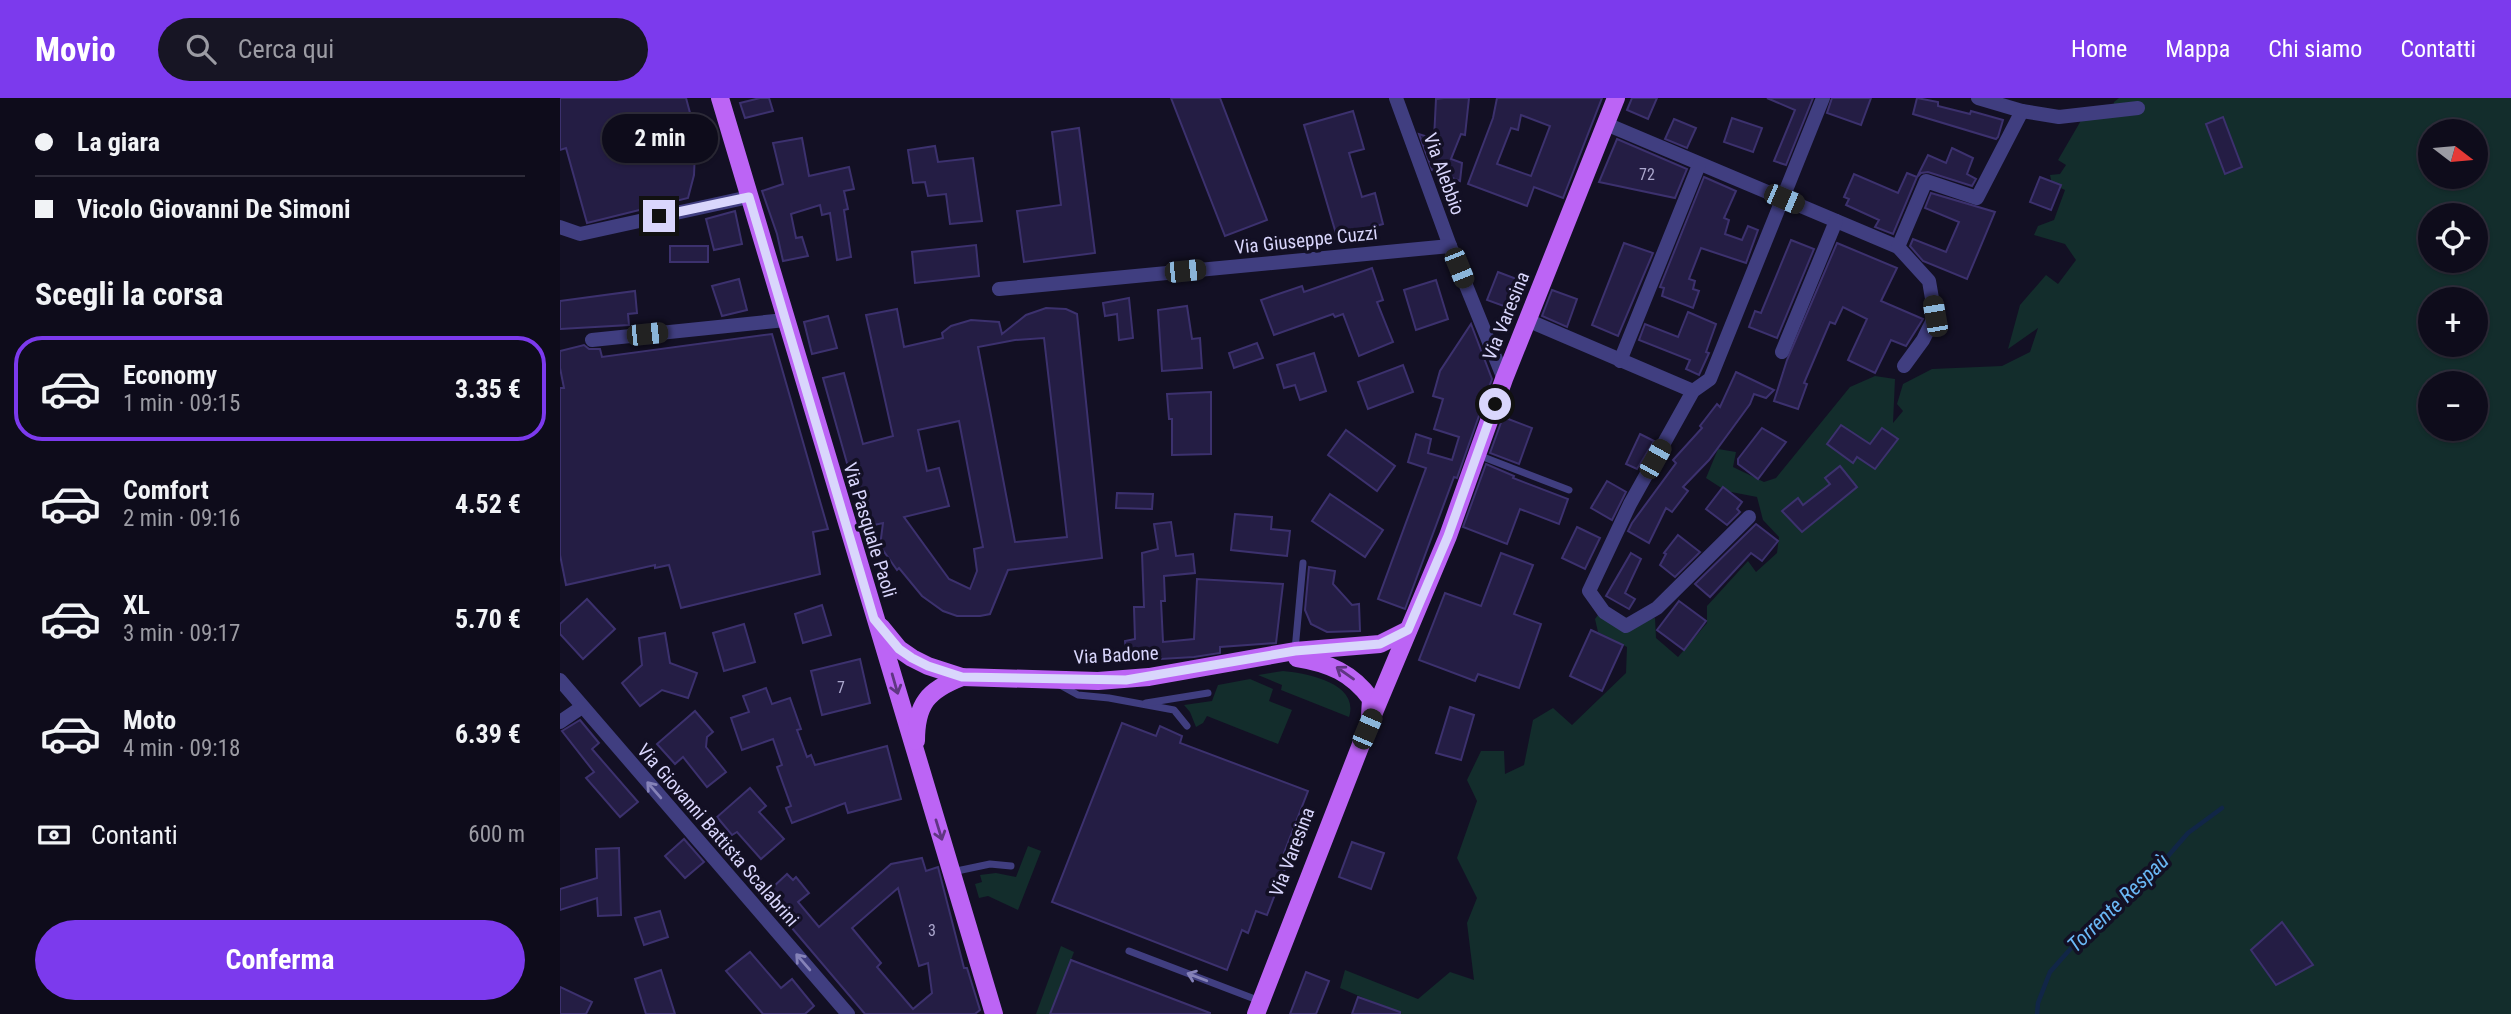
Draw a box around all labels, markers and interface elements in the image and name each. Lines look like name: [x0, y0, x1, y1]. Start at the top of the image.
search box: [158, 18, 648, 81]
text: Movio: [35, 30, 116, 69]
icon: search: [182, 30, 220, 68]
text: Cerca qui: [238, 34, 334, 64]
text: Home: [2071, 35, 2127, 63]
text: Mappa: [2165, 35, 2230, 63]
text: Chi siamo: [2268, 35, 2362, 63]
text: Contatti: [2400, 35, 2476, 63]
callout: 2 min: [601, 115, 717, 164]
north arrow: [2418, 119, 2488, 189]
map controls: [2418, 119, 2488, 441]
text: 2 min: [634, 125, 686, 152]
text: La giara: [77, 127, 160, 157]
street label: Via Alebbio: [1419, 130, 1469, 218]
house number: 72: [1639, 165, 1655, 184]
car: [1761, 181, 1808, 217]
text: Vicolo Giovanni De Simoni: [77, 194, 351, 224]
route end: [643, 200, 675, 232]
button: locate: [2418, 203, 2488, 273]
street label: Via Giuseppe Cuzzi: [1233, 221, 1379, 259]
car: [1442, 245, 1477, 291]
car: [1164, 258, 1207, 284]
street label: Via Varesina: [1478, 268, 1534, 364]
text: Scegli la corsa: [35, 275, 223, 313]
button: +: [2418, 287, 2488, 357]
car: [1922, 293, 1949, 339]
car: [626, 321, 669, 347]
icon: car: [39, 357, 102, 420]
text: Economy: [123, 360, 217, 390]
button: −: [2418, 371, 2488, 441]
text: 3.35 €: [455, 374, 521, 404]
route start: [1479, 388, 1511, 420]
text: 1 min · 09:15: [123, 390, 240, 417]
car: [1636, 436, 1675, 482]
street label: Via Pasquale Paoli: [839, 460, 901, 600]
icon: car: [39, 472, 102, 535]
text: Comfort: [123, 475, 209, 505]
text: 4.52 €: [455, 489, 521, 519]
text: 2 min · 09:16: [123, 505, 240, 532]
icon: car: [39, 587, 102, 650]
text: XL: [123, 590, 150, 620]
text: 5.70 €: [455, 604, 521, 634]
text: 3 min · 09:17: [123, 620, 240, 647]
street label: Via Badone: [1073, 641, 1159, 669]
one-way arrow: [1336, 666, 1355, 681]
one-way arrow: [889, 673, 902, 695]
house number: 7: [837, 678, 845, 697]
icon: car: [39, 702, 102, 765]
text: Moto: [123, 705, 176, 735]
car: [1350, 706, 1385, 752]
text: 6.39 €: [455, 719, 521, 749]
text: 4 min · 09:18: [123, 735, 240, 762]
street label: Via Giovanni Battista Scalabrini: [632, 739, 804, 931]
one-way arrow: [646, 782, 662, 800]
street label: Via Varesina: [1264, 804, 1320, 900]
icon: cash: [35, 816, 73, 854]
one-way arrow: [934, 819, 947, 841]
text: Contanti: [91, 820, 178, 850]
text: 600 m: [468, 821, 525, 848]
water label: Torrente Respaù: [2063, 849, 2174, 957]
button: Conferma: [35, 920, 525, 1000]
house number: 3: [928, 921, 936, 940]
one-way arrow: [795, 954, 811, 972]
one-way arrow: [1187, 969, 1209, 982]

